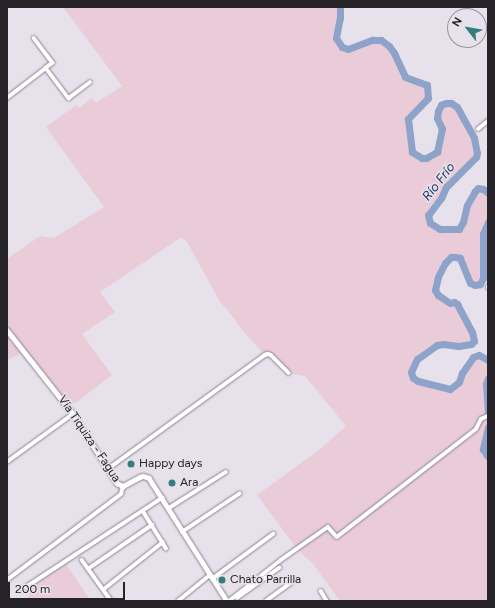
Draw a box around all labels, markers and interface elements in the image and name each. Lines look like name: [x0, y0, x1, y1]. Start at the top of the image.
north arrow: [447, 8, 487, 48]
text: N: [449, 15, 465, 29]
water label: Río Frío: [419, 160, 459, 204]
street label: Vía Tiquiza - Fagua: [55, 393, 123, 485]
place label: Happy days: [139, 457, 202, 471]
marker: Happy days: [126, 459, 136, 469]
place label: Ara: [180, 476, 198, 490]
marker: Ara: [167, 478, 177, 488]
place label: Chato Parrilla: [230, 573, 301, 587]
scale bar: [10, 574, 127, 600]
marker: Chato Parrilla: [217, 575, 227, 585]
text: 200 m: [15, 582, 50, 596]

